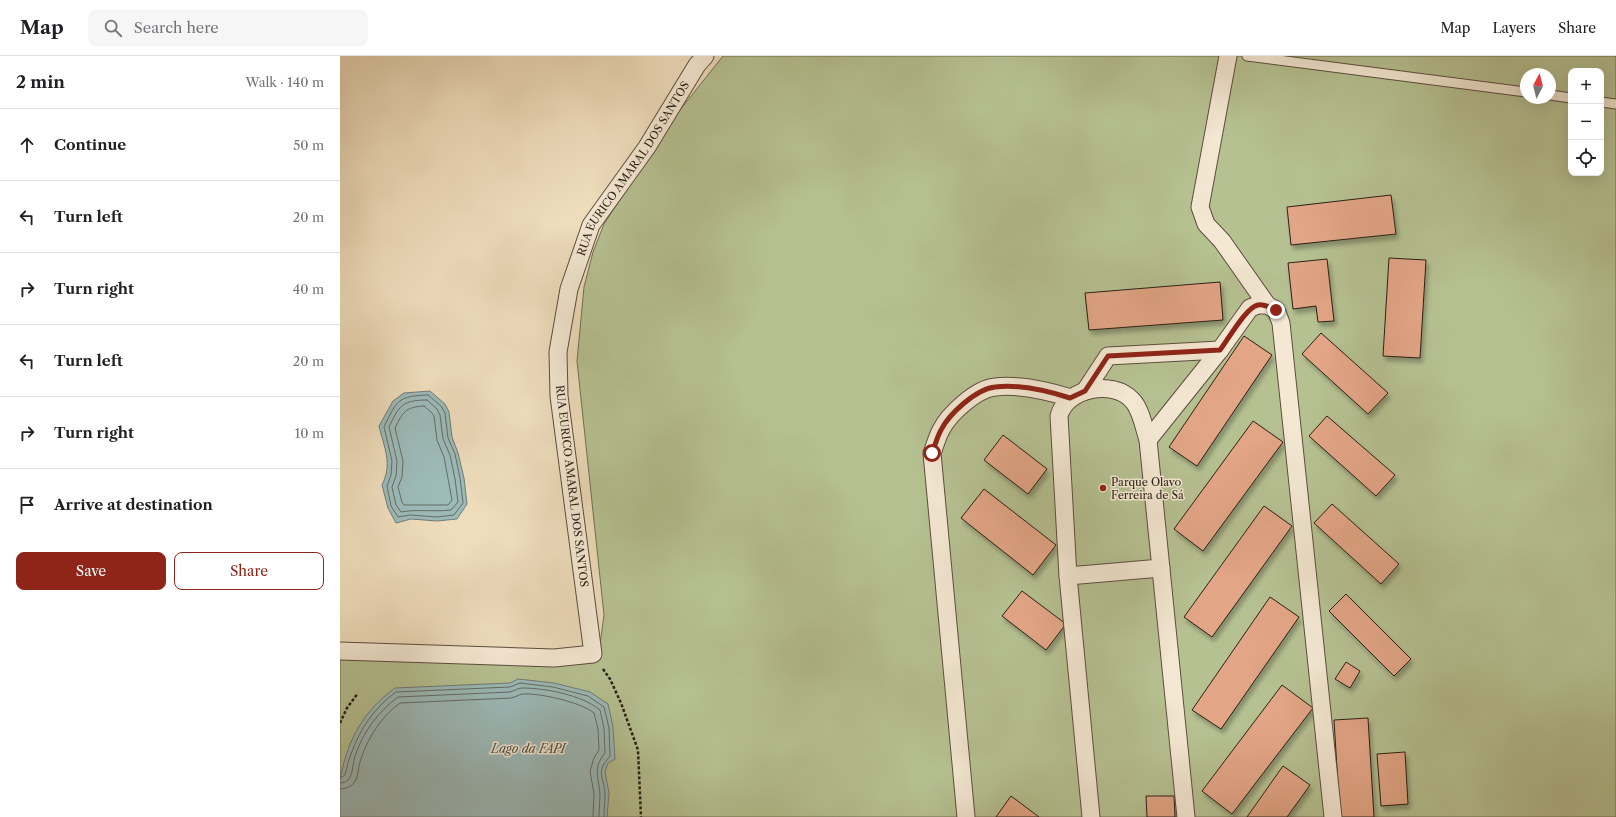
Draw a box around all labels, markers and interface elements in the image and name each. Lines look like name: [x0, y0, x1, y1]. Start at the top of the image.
search box: [88, 10, 368, 46]
text: Map: [20, 16, 64, 39]
icon: search: [102, 17, 124, 39]
text: Search here: [134, 18, 219, 37]
text: Map: [1440, 19, 1470, 37]
text: Layers: [1492, 19, 1536, 37]
text: Share: [1558, 19, 1596, 37]
north arrow: [1520, 68, 1556, 104]
map controls: [1568, 68, 1604, 176]
button: +: [1568, 68, 1604, 104]
text: 2 min: [16, 72, 65, 92]
text: Walk · 140 m: [246, 74, 324, 90]
street label: RUA EURICO AMARAL DOS SANTOS: [574, 79, 692, 258]
button: −: [1568, 104, 1604, 140]
icon: ahead: [16, 134, 38, 156]
text: Continue: [54, 135, 126, 154]
text: 50 m: [293, 137, 324, 153]
button: locate: [1568, 140, 1604, 176]
icon: left: [16, 206, 38, 228]
text: Turn left: [54, 207, 123, 226]
text: 20 m: [293, 209, 324, 225]
icon: right: [16, 278, 38, 300]
text: Turn right: [54, 279, 134, 298]
text: 40 m: [293, 281, 324, 297]
route end: [1267, 301, 1285, 319]
icon: left: [16, 350, 38, 372]
text: Turn left: [54, 351, 123, 370]
text: 20 m: [293, 353, 324, 369]
street label: RUA EURICO AMARAL DOS SANTOS: [553, 384, 591, 588]
icon: right: [16, 422, 38, 444]
text: Turn right: [54, 423, 134, 442]
text: 10 m: [295, 425, 324, 441]
route start: [923, 444, 941, 462]
place label: Parque Olavo Ferreira de Sá: [1111, 475, 1184, 502]
marker: Parque Olavo Ferreira de Sá: [1098, 483, 1108, 493]
icon: arrive: [16, 494, 38, 516]
text: Arrive at destination: [54, 495, 213, 514]
button: Save: [16, 552, 166, 590]
button: Share: [174, 552, 324, 590]
water label: Lago da FAPI: [490, 741, 567, 756]

